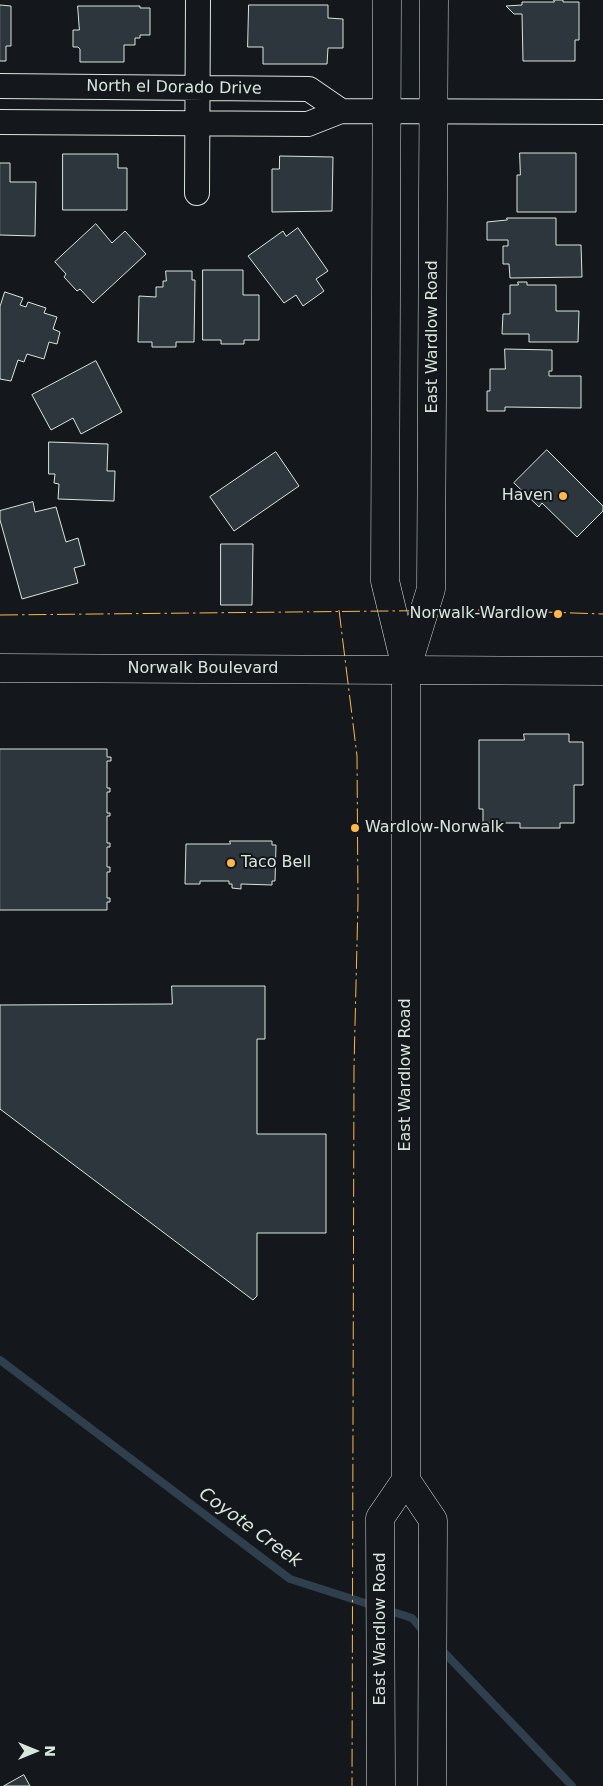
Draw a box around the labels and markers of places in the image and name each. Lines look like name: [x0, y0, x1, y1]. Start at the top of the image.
place label: Haven: [502, 486, 553, 506]
marker: Haven: [557, 490, 569, 502]
place label: Norwalk-Wardlow: [410, 604, 548, 624]
marker: Norwalk-Wardlow: [552, 608, 564, 620]
place label: Wardlow-Norwalk: [365, 818, 504, 838]
marker: Wardlow-Norwalk: [349, 822, 361, 834]
place label: Taco Bell: [241, 853, 311, 873]
marker: Taco Bell: [225, 857, 237, 869]

